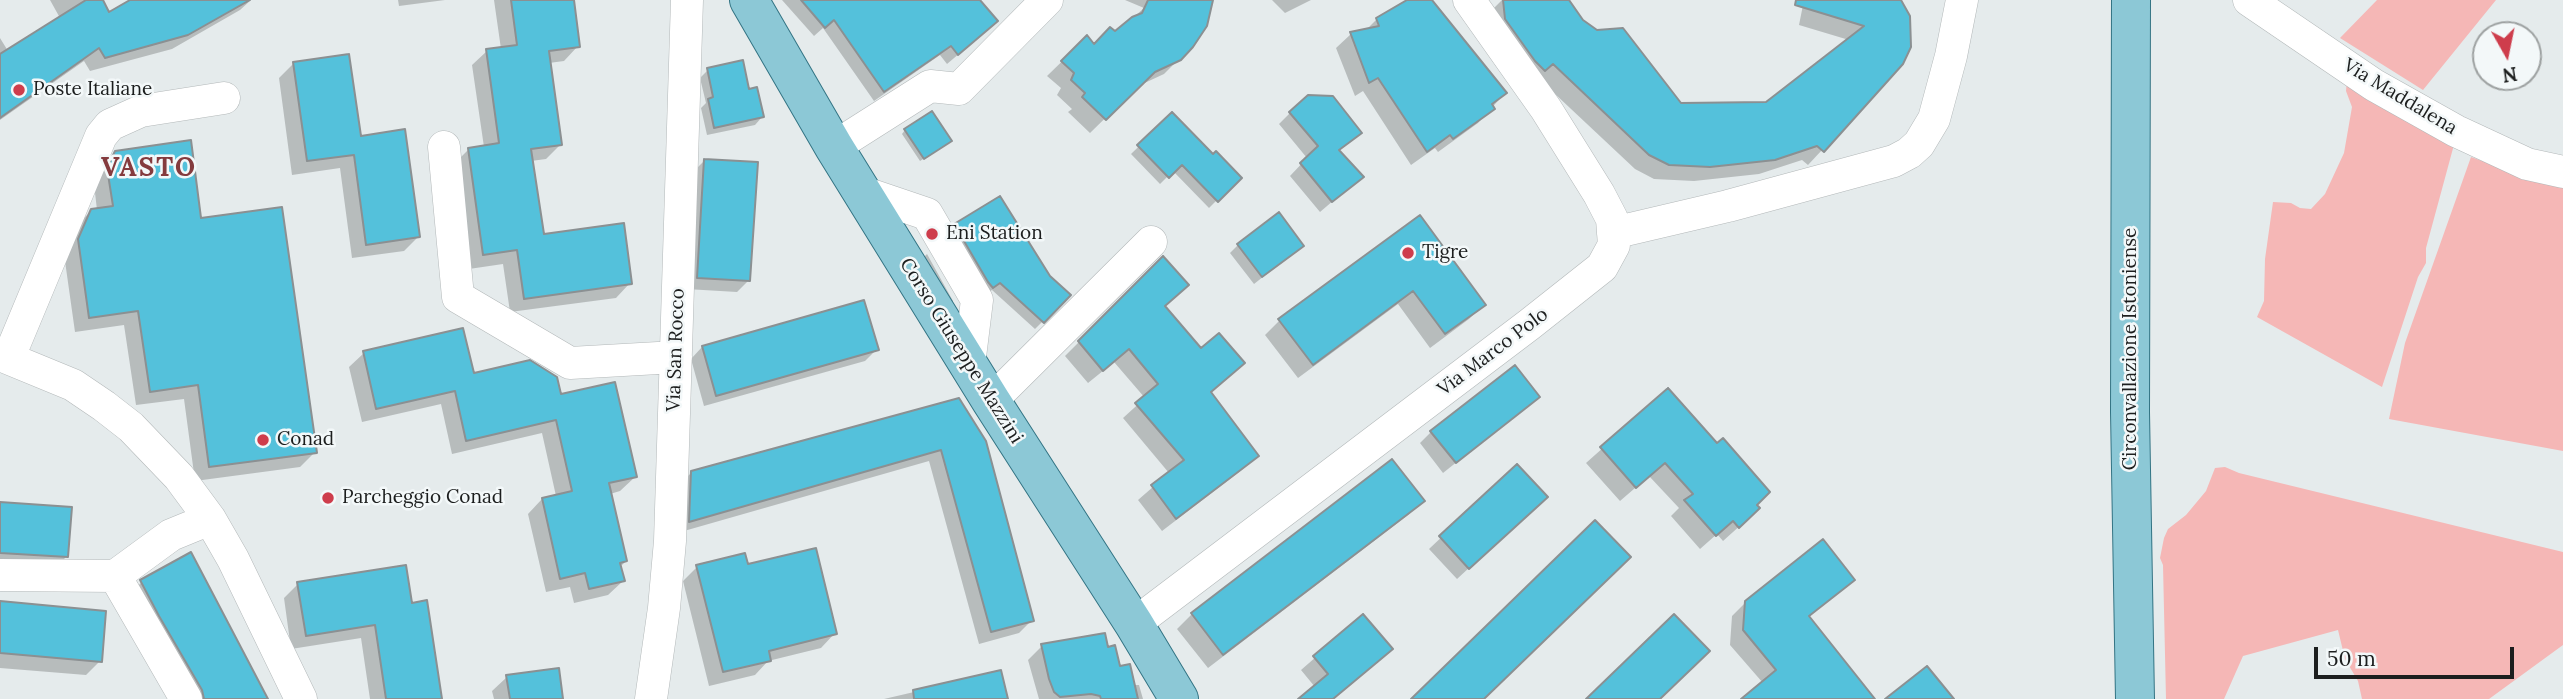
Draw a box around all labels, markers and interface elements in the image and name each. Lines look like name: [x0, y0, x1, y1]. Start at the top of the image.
north arrow: [2472, 21, 2542, 91]
street label: Via Maddalena: [2339, 54, 2461, 140]
text: N: [2501, 62, 2519, 88]
place label: Poste Italiane: [33, 79, 152, 101]
marker: Poste Italiane: [11, 82, 27, 98]
district label: VASTO: [102, 153, 196, 185]
place label: Eni Station: [946, 223, 1043, 245]
marker: Eni Station: [924, 226, 940, 242]
street label: Circonvallazione Istoniense: [2120, 228, 2142, 470]
place label: Tigre: [1422, 242, 1468, 264]
marker: Tigre: [1400, 245, 1416, 261]
street label: Corso Giuseppe Mazzini: [894, 254, 1028, 448]
street label: Via San Rocco: [662, 288, 690, 412]
street label: Via Marco Polo: [1433, 303, 1553, 401]
place label: Conad: [277, 429, 334, 451]
marker: Conad: [255, 432, 271, 448]
place label: Parcheggio Conad: [342, 487, 503, 509]
marker: Parcheggio Conad: [320, 490, 336, 506]
scale bar: [2318, 632, 2518, 676]
text: 50 m: [2327, 645, 2376, 672]

